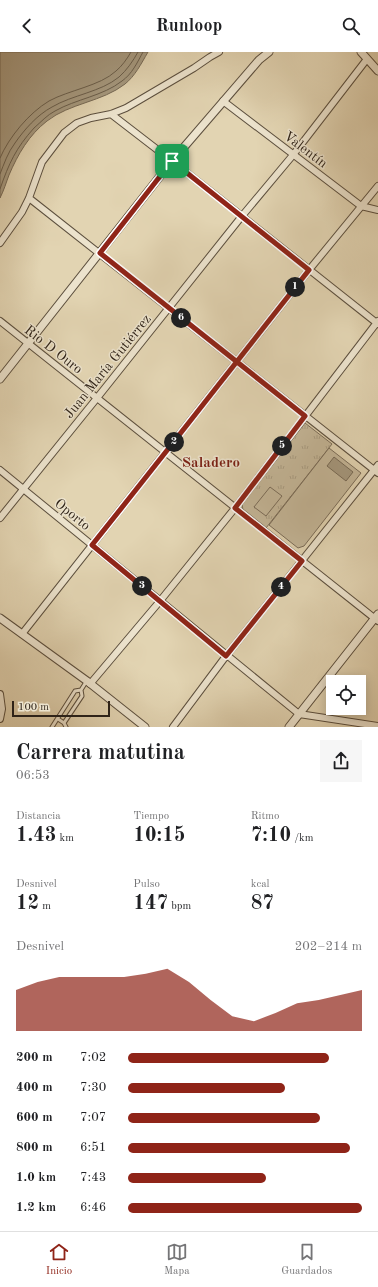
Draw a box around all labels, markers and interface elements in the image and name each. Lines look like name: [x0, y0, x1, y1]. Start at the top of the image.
icon: back: [16, 15, 38, 37]
icon: search: [340, 15, 362, 37]
text: Runloop: [156, 17, 222, 35]
street label: Valentín: [281, 129, 330, 171]
pin: [155, 144, 189, 178]
icon: arrive: [161, 150, 183, 172]
pin: 1: [285, 277, 305, 297]
text: 1: [292, 281, 298, 292]
pin: 6: [171, 308, 191, 328]
street label: Juan María Gutiérrez: [62, 312, 154, 421]
text: 6: [178, 312, 184, 323]
street label: Rio D Ouro: [22, 323, 85, 377]
pin: 2: [164, 432, 184, 452]
text: 2: [171, 436, 177, 447]
pin: 5: [272, 436, 292, 456]
text: 5: [279, 440, 285, 451]
district label: Saladero: [182, 456, 240, 471]
street label: Oporto: [52, 496, 93, 533]
pin: 3: [132, 576, 152, 596]
pin: 4: [271, 577, 291, 597]
text: 3: [139, 580, 145, 591]
text: 4: [278, 581, 284, 592]
map controls: [326, 675, 366, 715]
button: locate: [326, 675, 366, 715]
scale bar: [12, 699, 110, 718]
text: 100 m: [18, 702, 49, 713]
button: share: [320, 740, 362, 782]
text: Carrera matutina: [16, 742, 185, 764]
text: 06:53: [16, 769, 50, 782]
text: Distancia: [16, 811, 61, 822]
text: Tiempo: [133, 811, 169, 822]
text: Ritmo: [251, 811, 280, 822]
text: 1.43: [16, 826, 56, 846]
text: 10:15: [133, 826, 185, 846]
text: 7:10: [251, 826, 291, 846]
text: km: [56, 833, 74, 844]
text: /km: [291, 833, 314, 844]
text: Desnivel: [16, 879, 57, 890]
text: Pulso: [133, 879, 160, 890]
text: kcal: [251, 879, 270, 890]
text: 12: [16, 894, 39, 914]
text: 147: [133, 894, 168, 914]
text: 87: [251, 894, 274, 914]
text: m: [39, 901, 51, 912]
text: bpm: [168, 901, 191, 912]
text: Desnivel: [16, 940, 64, 953]
text: 202–214 m: [295, 940, 362, 953]
text: 200 m: [16, 1051, 53, 1064]
text: 7:02: [80, 1051, 106, 1064]
text: 400 m: [16, 1081, 53, 1094]
text: 7:30: [80, 1081, 106, 1094]
text: 600 m: [16, 1111, 53, 1124]
text: 7:07: [80, 1111, 106, 1124]
text: 800 m: [16, 1141, 53, 1154]
text: 6:51: [80, 1141, 106, 1154]
text: 1.0 km: [16, 1171, 56, 1184]
text: 7:43: [80, 1171, 106, 1184]
text: 1.2 km: [16, 1201, 56, 1214]
text: 6:46: [80, 1201, 106, 1214]
tab: Inicio: [46, 1241, 72, 1279]
tab: Mapa: [164, 1241, 190, 1279]
tab: Guardados: [281, 1241, 332, 1279]

